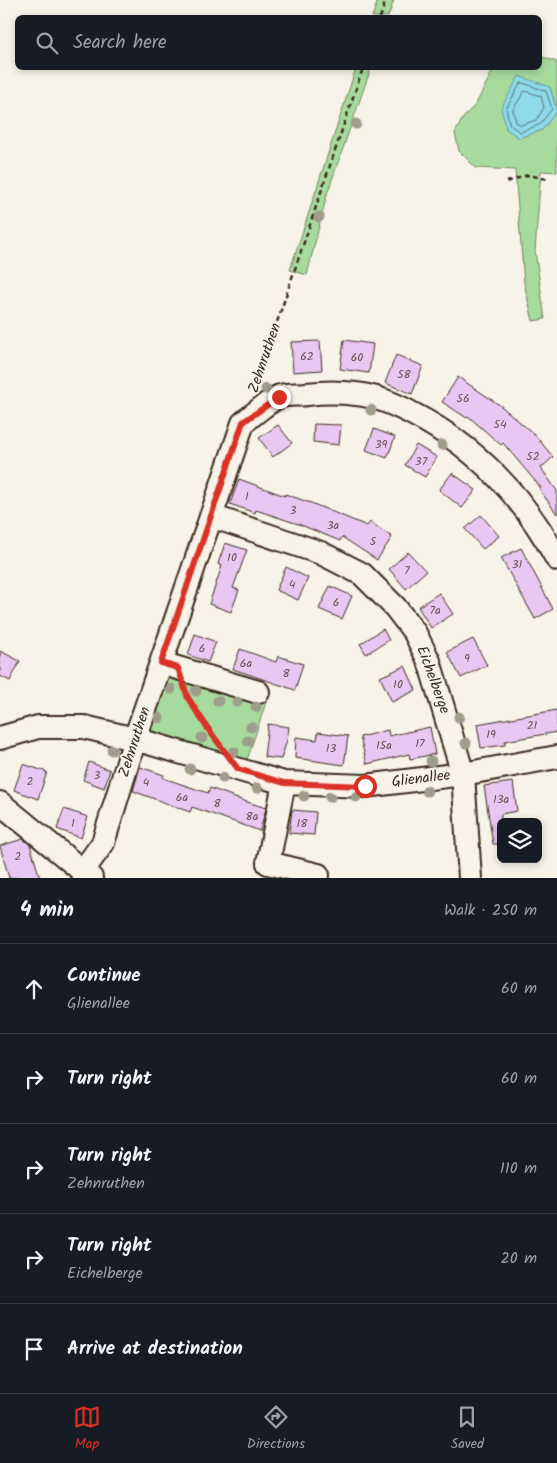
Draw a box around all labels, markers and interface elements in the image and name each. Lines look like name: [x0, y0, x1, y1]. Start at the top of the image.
search box: [15, 15, 542, 70]
text: Search here: [73, 28, 167, 58]
icon: search: [33, 29, 61, 57]
street label: Zehnruthen: [242, 320, 288, 396]
house number: 62: [300, 347, 314, 366]
house number: 60: [351, 348, 363, 367]
house number: 58: [397, 365, 412, 384]
route end: [268, 386, 291, 409]
house number: 56: [456, 389, 470, 408]
house number: 54: [493, 415, 507, 434]
house number: 39: [375, 435, 387, 454]
house number: 52: [526, 447, 540, 466]
house number: 37: [415, 452, 428, 471]
house number: 1: [245, 487, 249, 506]
house number: 3: [290, 501, 297, 520]
house number: 3a: [327, 516, 340, 535]
house number: 5: [370, 532, 378, 551]
house number: 10: [227, 548, 237, 567]
house number: 31: [512, 555, 523, 574]
house number: 7: [404, 561, 410, 580]
house number: 4: [289, 575, 296, 594]
house number: 6: [333, 593, 339, 612]
house number: 7a: [429, 601, 441, 620]
house number: 6: [199, 639, 205, 658]
street label: Eichelberge: [410, 643, 456, 718]
house number: 9: [464, 649, 470, 668]
house number: 6a: [240, 654, 253, 673]
house number: 8: [282, 664, 290, 683]
house number: 10: [393, 675, 403, 694]
street label: Zehnruthen: [112, 704, 158, 780]
house number: 21: [527, 716, 538, 735]
house number: 19: [486, 725, 496, 744]
house number: 17: [415, 734, 425, 753]
house number: 15a: [376, 736, 392, 755]
house number: 13: [326, 739, 336, 758]
street label: Glienallee: [390, 763, 452, 795]
house number: 3: [94, 766, 101, 785]
house number: 2: [27, 772, 34, 791]
house number: 4: [143, 773, 150, 792]
route start: [354, 775, 377, 798]
house number: 6a: [176, 788, 189, 807]
house number: 13a: [493, 790, 509, 809]
house number: 8: [213, 794, 221, 813]
house number: 8a: [246, 807, 259, 826]
house number: 1: [71, 814, 75, 833]
house number: 18: [297, 814, 308, 833]
map controls: [497, 818, 542, 863]
button: layers: [497, 818, 542, 863]
house number: 2: [15, 847, 22, 866]
text: 4 min: [20, 894, 74, 927]
text: Walk · 250 m: [444, 898, 537, 923]
text: Continue: [67, 961, 140, 991]
icon: ahead: [20, 975, 48, 1003]
text: 60 m: [501, 976, 537, 1001]
text: Glienallee: [67, 991, 130, 1016]
text: Turn right: [67, 1064, 152, 1094]
icon: right: [20, 1065, 48, 1093]
text: 60 m: [501, 1066, 537, 1091]
text: Turn right: [67, 1141, 152, 1171]
icon: right: [20, 1155, 48, 1183]
text: 110 m: [500, 1156, 537, 1181]
text: Zehnruthen: [67, 1171, 145, 1196]
text: Turn right: [67, 1231, 152, 1261]
icon: right: [20, 1245, 48, 1273]
text: 20 m: [501, 1246, 537, 1271]
text: Eichelberge: [67, 1261, 143, 1286]
text: Arrive at destination: [67, 1334, 243, 1364]
icon: arrive: [20, 1335, 48, 1363]
tab: Map: [73, 1403, 101, 1455]
tab: Directions: [247, 1403, 305, 1455]
tab: Saved: [451, 1403, 484, 1455]

